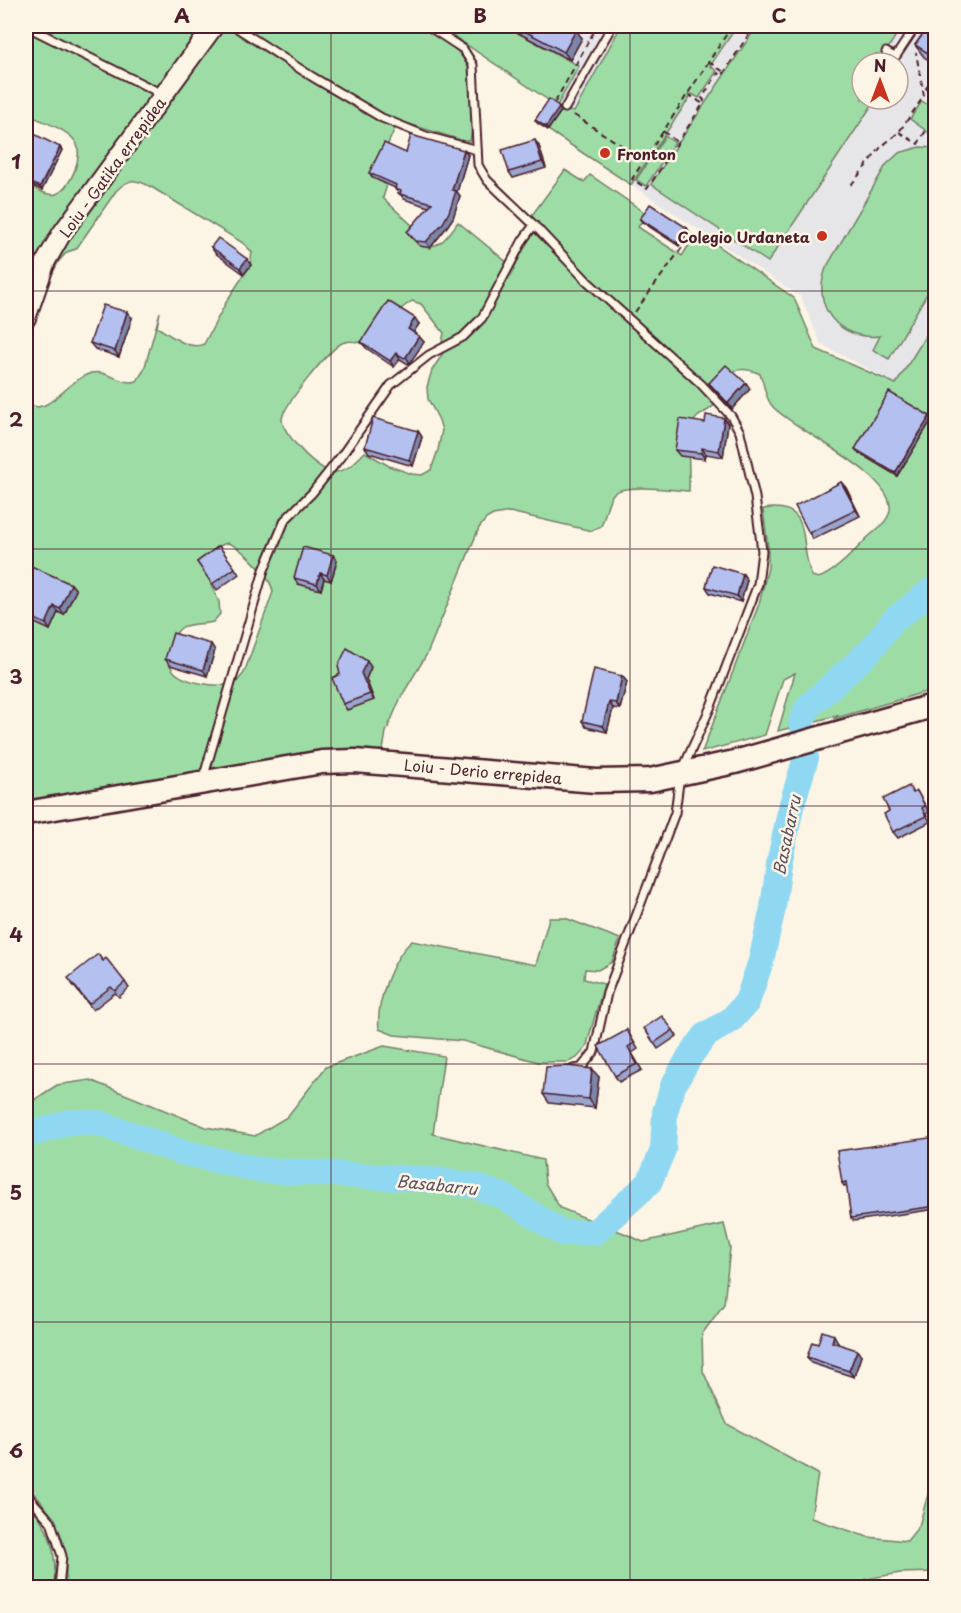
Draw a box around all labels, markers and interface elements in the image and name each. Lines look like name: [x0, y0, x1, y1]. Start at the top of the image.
text: A: [174, 0, 190, 30]
text: B: [473, 0, 487, 30]
text: C: [771, 0, 787, 30]
north arrow: [850, 51, 910, 111]
text: N: [874, 53, 886, 77]
street label: Loiu - Gatika errepidea: [53, 92, 171, 242]
place label: Fronton: [617, 142, 676, 165]
text: 1: [11, 146, 21, 176]
marker: Fronton: [598, 146, 612, 160]
place label: Colegio Urdaneta: [678, 225, 810, 248]
marker: Colegio Urdaneta: [815, 229, 829, 243]
text: 2: [9, 404, 23, 434]
text: 3: [9, 661, 23, 691]
street label: Loiu - Derio errepidea: [403, 753, 563, 789]
water label: Basabarru: [766, 791, 806, 877]
text: 4: [9, 919, 23, 949]
water label: Basabarru: [396, 1168, 480, 1200]
text: 5: [10, 1177, 22, 1207]
text: 6: [9, 1435, 23, 1465]

